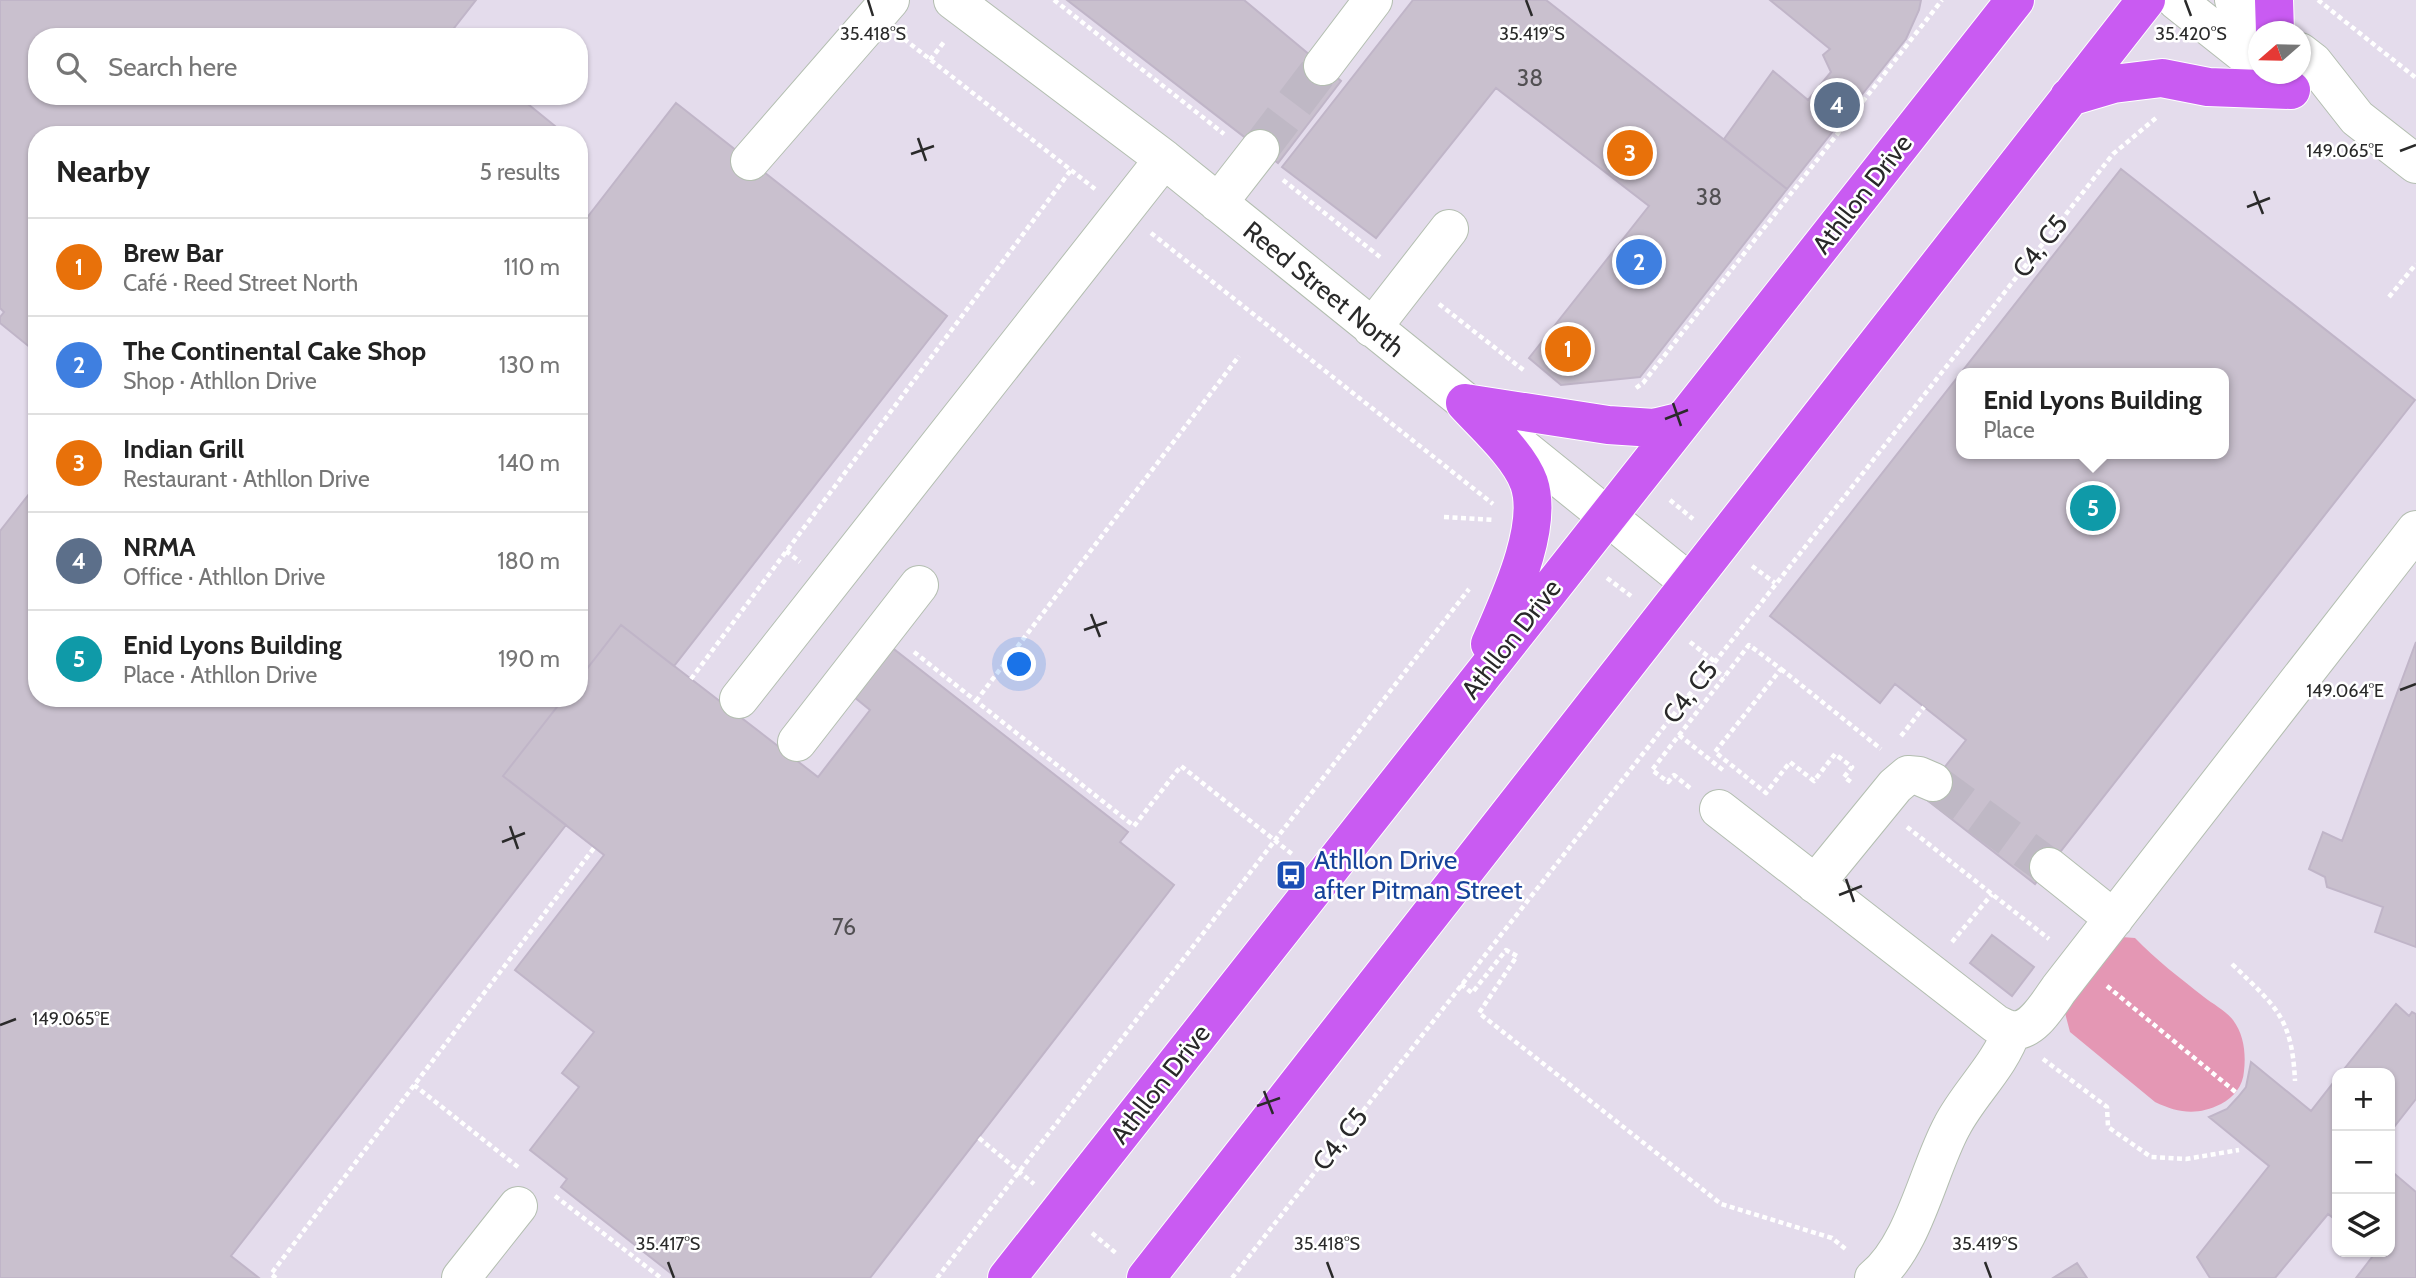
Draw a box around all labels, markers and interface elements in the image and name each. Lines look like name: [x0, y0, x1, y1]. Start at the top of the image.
north arrow: [2248, 21, 2311, 84]
text: 35.418°S: [840, 23, 906, 45]
text: 35.419°S: [1499, 23, 1565, 45]
text: 35.420°S: [2155, 23, 2227, 45]
search box: [28, 28, 588, 105]
icon: search: [52, 48, 90, 86]
text: Search here: [108, 51, 237, 83]
house number: 38: [1517, 64, 1543, 92]
pin: 4: [1814, 79, 1860, 131]
pin: 3: [1607, 127, 1653, 179]
street label: Athllon Drive: [1805, 128, 1919, 260]
text: 149.065°E: [2306, 140, 2384, 162]
text: Nearby: [56, 153, 150, 190]
text: 5 results: [479, 158, 560, 186]
house number: 38: [1696, 183, 1722, 211]
street label: C4, C5: [2006, 208, 2074, 284]
street label: Reed Street North: [1237, 214, 1411, 364]
pin: 2: [1616, 236, 1662, 288]
text: Brew Bar: [123, 237, 223, 269]
text: 1: [75, 253, 83, 281]
text: 110 m: [504, 253, 560, 281]
text: Café · Reed Street North: [123, 269, 358, 297]
pin: 1: [1545, 323, 1591, 375]
text: The Continental Cake Shop: [123, 335, 426, 367]
text: 2: [73, 351, 85, 379]
text: 130 m: [499, 351, 560, 379]
text: Shop · Athllon Drive: [123, 367, 317, 395]
popup: [1956, 368, 2229, 459]
text: Enid Lyons Building: [1983, 384, 2202, 416]
text: Place: [1983, 416, 2035, 444]
text: Indian Grill: [123, 433, 244, 465]
text: 3: [73, 449, 85, 477]
text: 140 m: [498, 449, 560, 477]
text: Restaurant · Athllon Drive: [123, 465, 370, 493]
pin: 5: [2070, 482, 2116, 534]
text: NRMA: [123, 531, 196, 563]
text: 4: [72, 547, 86, 575]
text: 180 m: [497, 547, 560, 575]
text: Office · Athllon Drive: [123, 563, 325, 591]
street label: Athllon Drive: [1454, 573, 1568, 705]
text: Enid Lyons Building: [123, 629, 342, 661]
text: 5: [73, 645, 85, 673]
text: 190 m: [498, 645, 560, 673]
your location: [1002, 647, 1036, 681]
street label: C4, C5: [1656, 654, 1724, 730]
text: Place · Athllon Drive: [123, 661, 317, 689]
text: 149.064°E: [2306, 680, 2384, 702]
place label: Athllon Drive after Pitman Street: [1314, 844, 1523, 906]
bus stop icon: Athllon Drive after Pitman Street: [1274, 858, 1308, 892]
house number: 76: [832, 913, 856, 941]
text: 149.065°E: [32, 1008, 110, 1030]
street label: Athllon Drive: [1103, 1018, 1217, 1150]
map controls: [2332, 1068, 2395, 1257]
button: +: [2332, 1068, 2395, 1131]
street label: C4, C5: [1306, 1101, 1374, 1177]
button: −: [2332, 1131, 2395, 1194]
button: layers: [2332, 1194, 2395, 1257]
text: 35.417°S: [636, 1233, 700, 1255]
text: 35.418°S: [1294, 1233, 1360, 1255]
text: 35.419°S: [1952, 1233, 2018, 1255]

